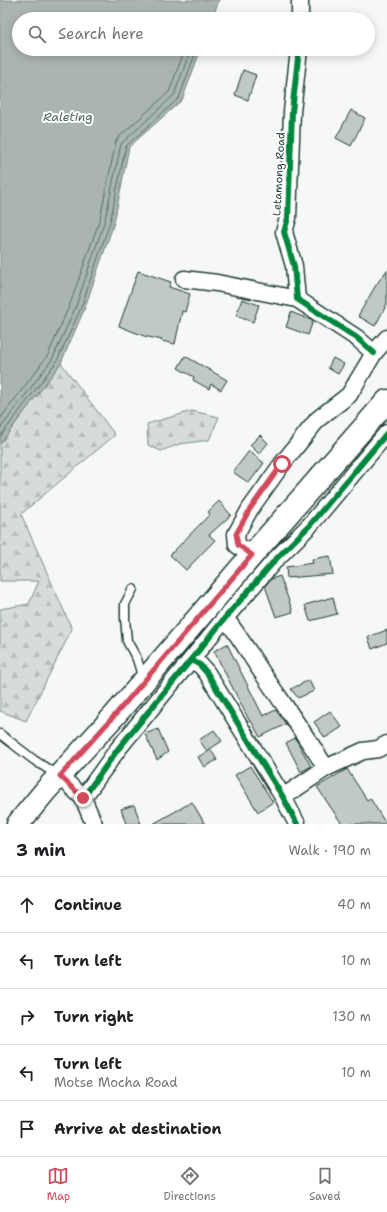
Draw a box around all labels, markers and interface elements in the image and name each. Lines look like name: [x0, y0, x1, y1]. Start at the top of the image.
search box: [12, 12, 375, 56]
icon: search: [26, 23, 48, 45]
text: Search here: [58, 24, 144, 44]
water label: Raleting: [43, 109, 93, 125]
street label: Letamong Road: [269, 132, 289, 216]
route start: [273, 455, 291, 473]
route end: [74, 789, 92, 807]
text: 3 min: [16, 839, 66, 861]
text: Walk · 190 m: [289, 842, 371, 859]
icon: ahead: [16, 894, 38, 916]
text: Continue: [54, 895, 122, 915]
text: 40 m: [337, 896, 371, 913]
icon: left: [16, 950, 38, 972]
text: Turn left: [54, 951, 122, 971]
text: 10 m: [341, 952, 371, 969]
icon: right: [16, 1006, 38, 1028]
text: Turn right: [54, 1007, 134, 1027]
text: 130 m: [333, 1008, 371, 1025]
text: Turn left: [54, 1054, 122, 1074]
icon: left: [16, 1062, 38, 1084]
text: 10 m: [341, 1064, 371, 1081]
text: Motse Mocha Road: [54, 1074, 178, 1091]
icon: arrive: [16, 1118, 38, 1140]
text: Arrive at destination: [54, 1119, 222, 1139]
tab: Map: [47, 1165, 70, 1204]
tab: Directions: [163, 1165, 216, 1204]
tab: Saved: [309, 1165, 340, 1204]

